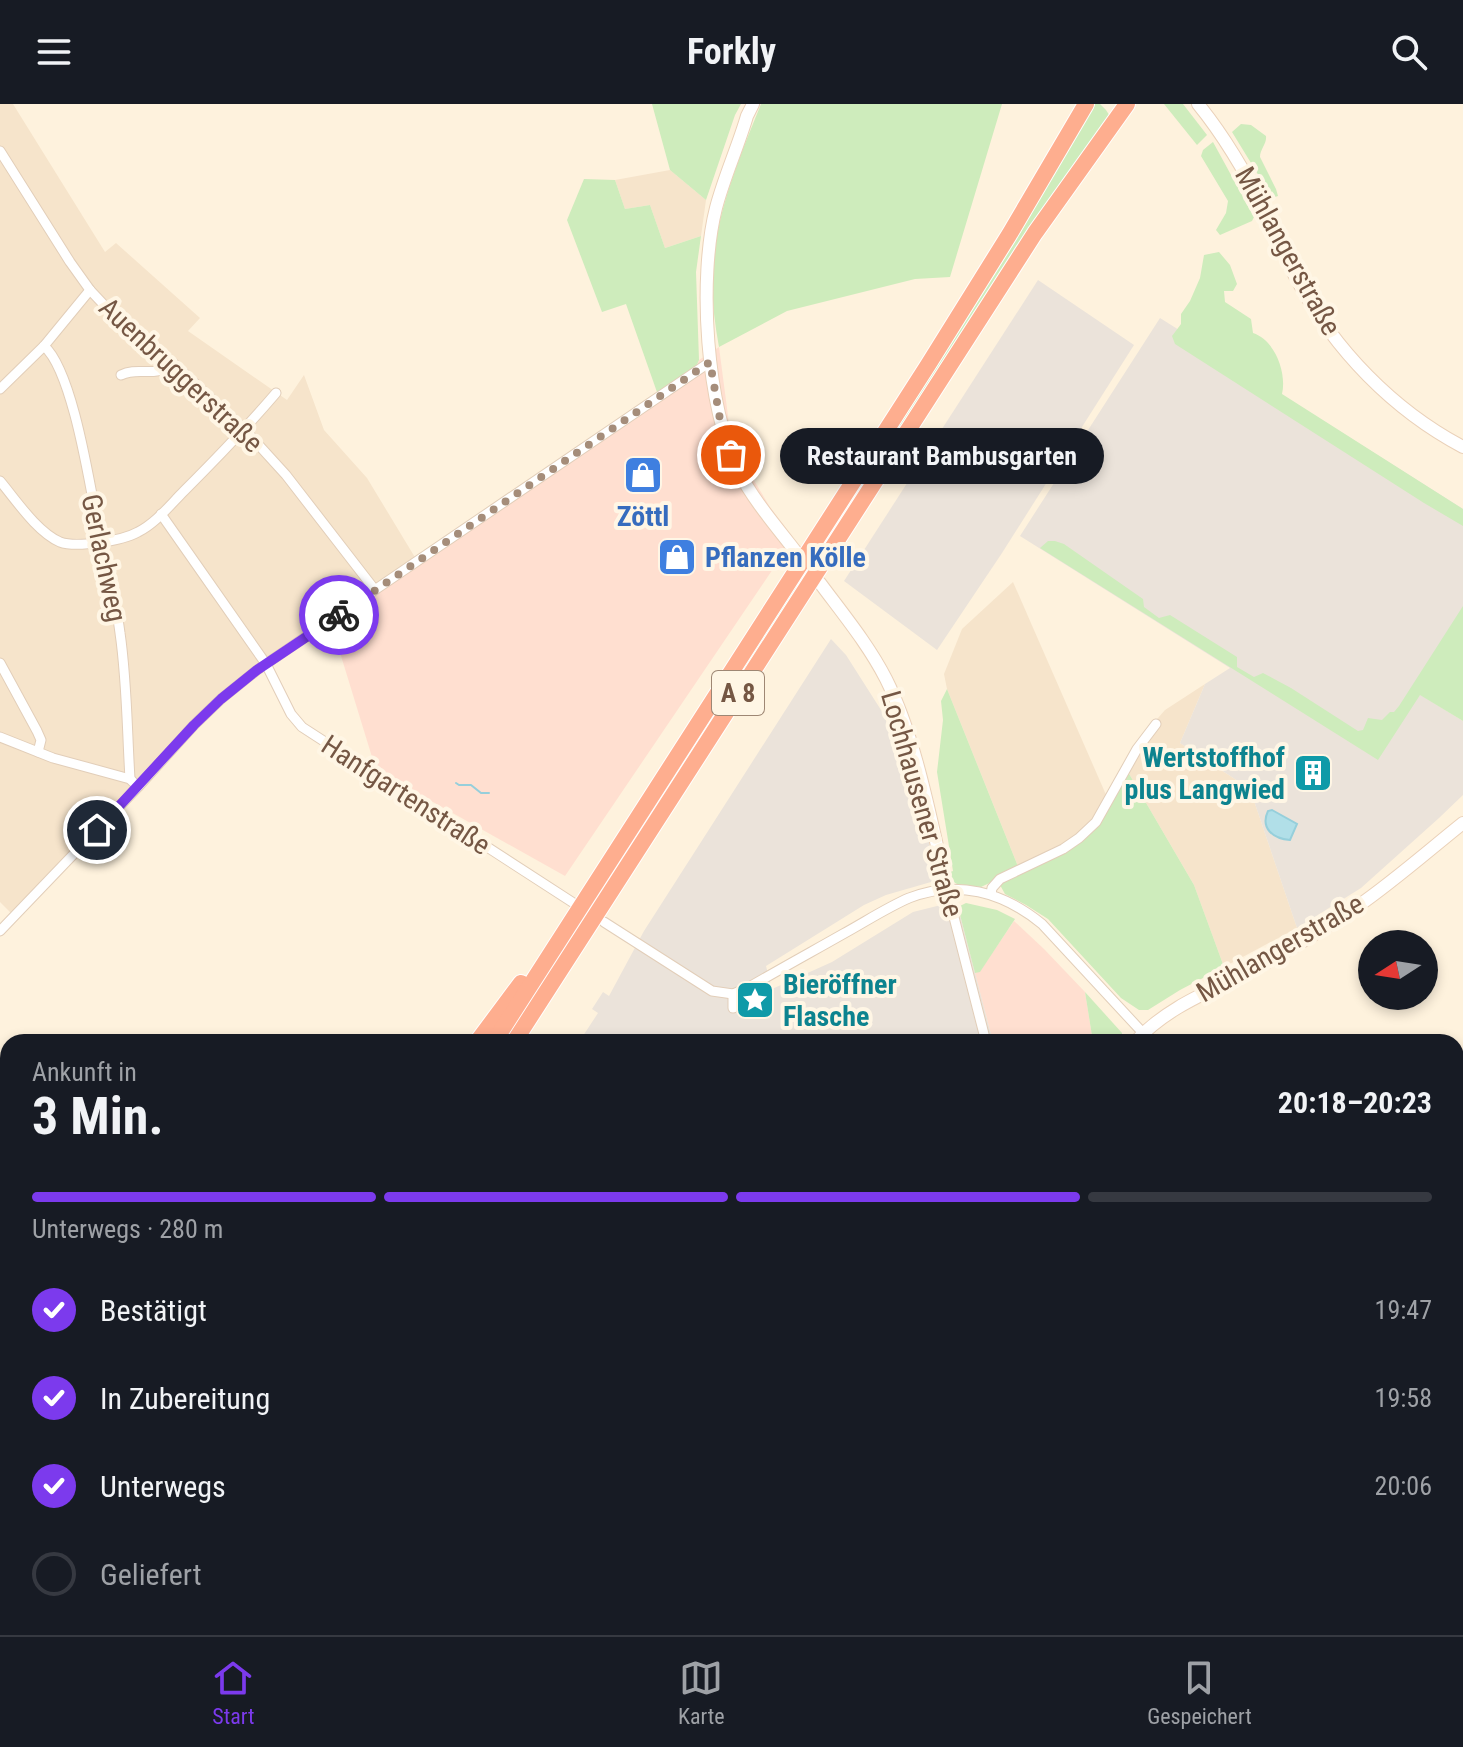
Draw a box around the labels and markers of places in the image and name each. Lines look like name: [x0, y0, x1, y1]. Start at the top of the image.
pin: [697, 421, 765, 489]
callout: Restaurant Bambusgarten: [779, 427, 1103, 483]
shop icon: Zöttl: [622, 454, 664, 496]
place label: Zöttl: [617, 500, 669, 533]
shop icon: Pflanzen Kölle: [656, 536, 698, 578]
place label: Pflanzen Kölle: [705, 541, 866, 574]
place label: Wertstoffhof plus Langwied: [1125, 741, 1285, 806]
building icon: Wertstoffhof plus Langwied: [1292, 752, 1334, 794]
pin: [63, 796, 131, 864]
place label: Bieröffner Flasche: [783, 968, 897, 1033]
place icon: Bieröffner Flasche: [734, 979, 776, 1021]

